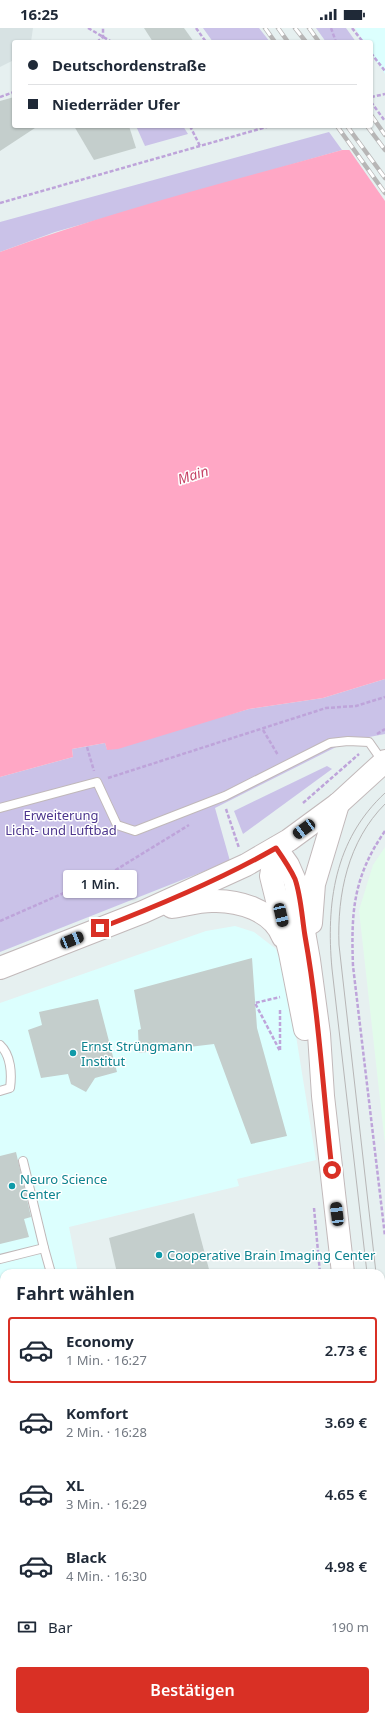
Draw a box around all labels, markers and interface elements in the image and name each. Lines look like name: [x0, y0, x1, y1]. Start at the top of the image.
text: 16:25: [20, 4, 59, 24]
text: Deutschordenstraße: [52, 55, 206, 75]
text: Niederräder Ufer: [52, 94, 180, 114]
water label: Main: [175, 461, 211, 488]
park label: Erweiterung Licht- und Luftbad: [5, 806, 117, 839]
car: [291, 817, 317, 841]
callout: 1 Min.: [63, 870, 137, 898]
text: 1 Min.: [81, 875, 119, 893]
car: [272, 902, 290, 928]
route end: [91, 919, 109, 937]
car: [59, 930, 85, 950]
place label: Ernst Strüngmann Institut: [81, 1037, 193, 1070]
marker: Ernst Strüngmann Institut: [68, 1048, 78, 1058]
route start: [323, 1161, 341, 1179]
place label: Neuro Science Center: [20, 1170, 107, 1203]
marker: Neuro Science Center: [7, 1181, 17, 1191]
car: [330, 1201, 344, 1227]
place label: Cooperative Brain Imaging Center: [167, 1246, 376, 1264]
marker: Cooperative Brain Imaging Center: [154, 1250, 164, 1260]
text: Fahrt wählen: [16, 1281, 135, 1305]
text: Economy: [66, 1331, 134, 1351]
icon: car: [18, 1332, 54, 1368]
text: 2.73 €: [325, 1340, 367, 1360]
text: 1 Min. · 16:27: [66, 1351, 147, 1369]
text: Komfort: [66, 1403, 128, 1423]
icon: car: [18, 1404, 54, 1440]
text: 3.69 €: [325, 1412, 367, 1432]
text: 2 Min. · 16:28: [66, 1423, 147, 1441]
text: XL: [66, 1475, 84, 1495]
icon: car: [18, 1476, 54, 1512]
text: 4.65 €: [325, 1484, 367, 1504]
text: 3 Min. · 16:29: [66, 1495, 147, 1513]
text: Black: [66, 1547, 106, 1567]
icon: car: [18, 1548, 54, 1584]
text: 4.98 €: [325, 1556, 367, 1576]
text: 4 Min. · 16:30: [66, 1567, 147, 1585]
icon: cash: [16, 1616, 38, 1638]
text: Bar: [48, 1617, 72, 1637]
text: 190 m: [331, 1618, 369, 1636]
button: Bestätigen: [16, 1667, 369, 1713]

